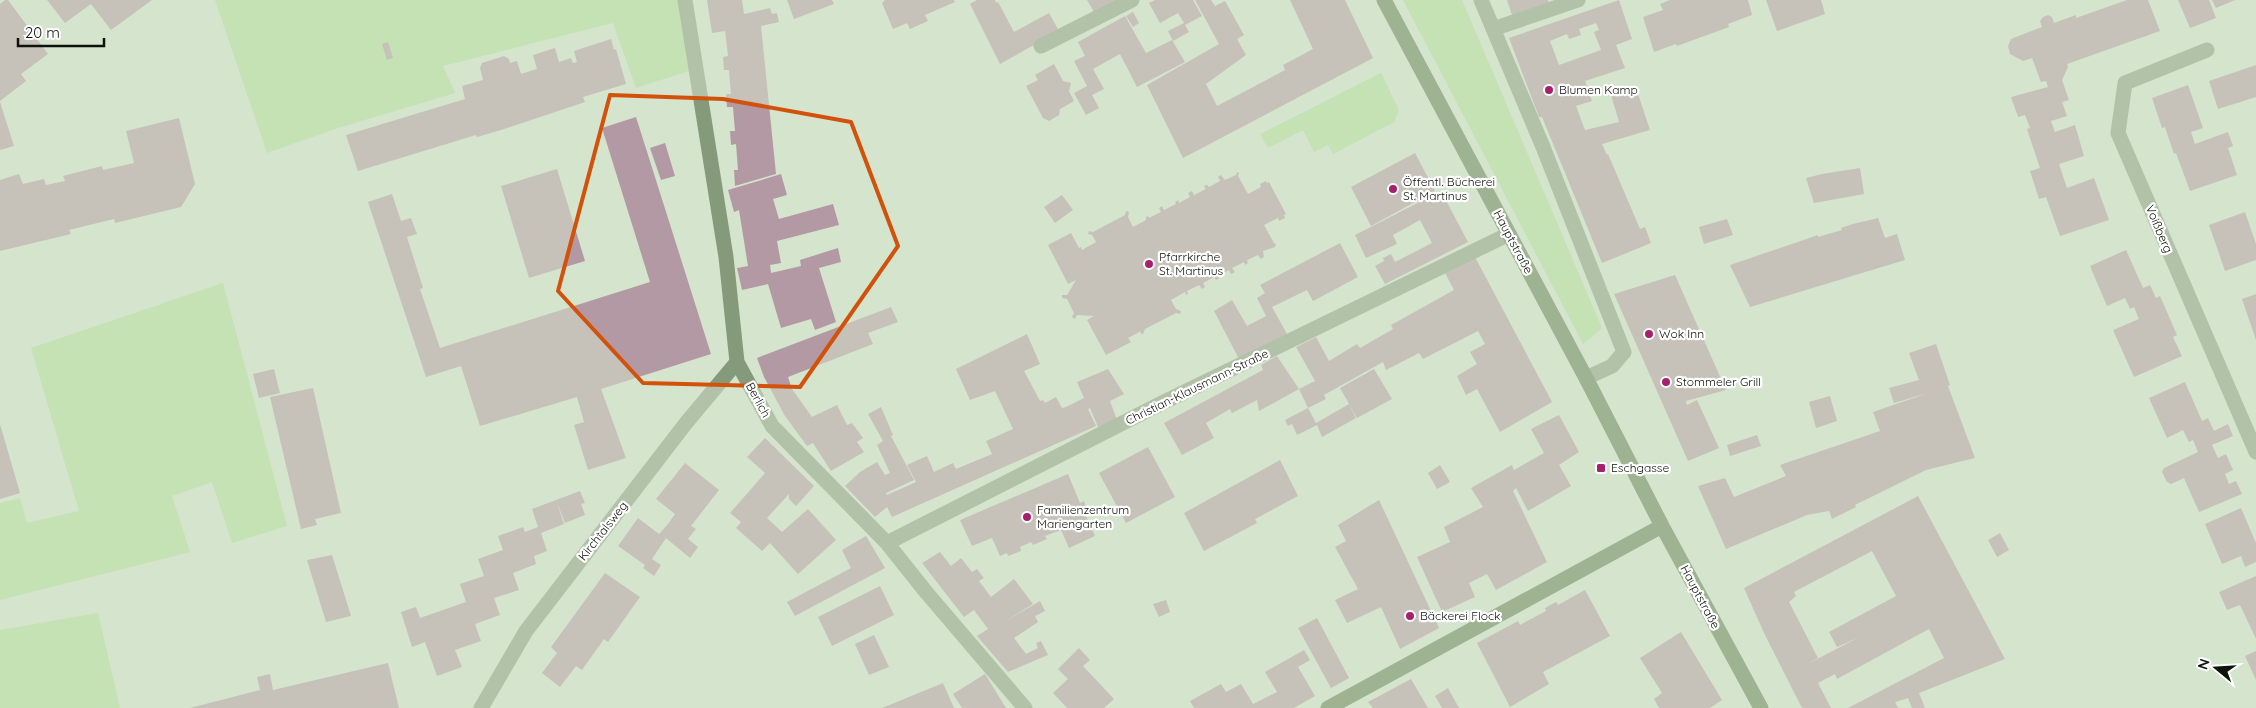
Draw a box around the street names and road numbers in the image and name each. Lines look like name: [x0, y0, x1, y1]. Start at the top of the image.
street label: Voißberg: [2143, 203, 2176, 255]
street label: Hauptstraße: [1490, 207, 1537, 276]
street label: Christian-Klausmann-Straße: [1123, 345, 1271, 428]
street label: Berlich: [743, 380, 774, 420]
street label: Kirchtalsweg: [575, 498, 630, 563]
street label: Hauptstraße: [1677, 562, 1724, 631]

